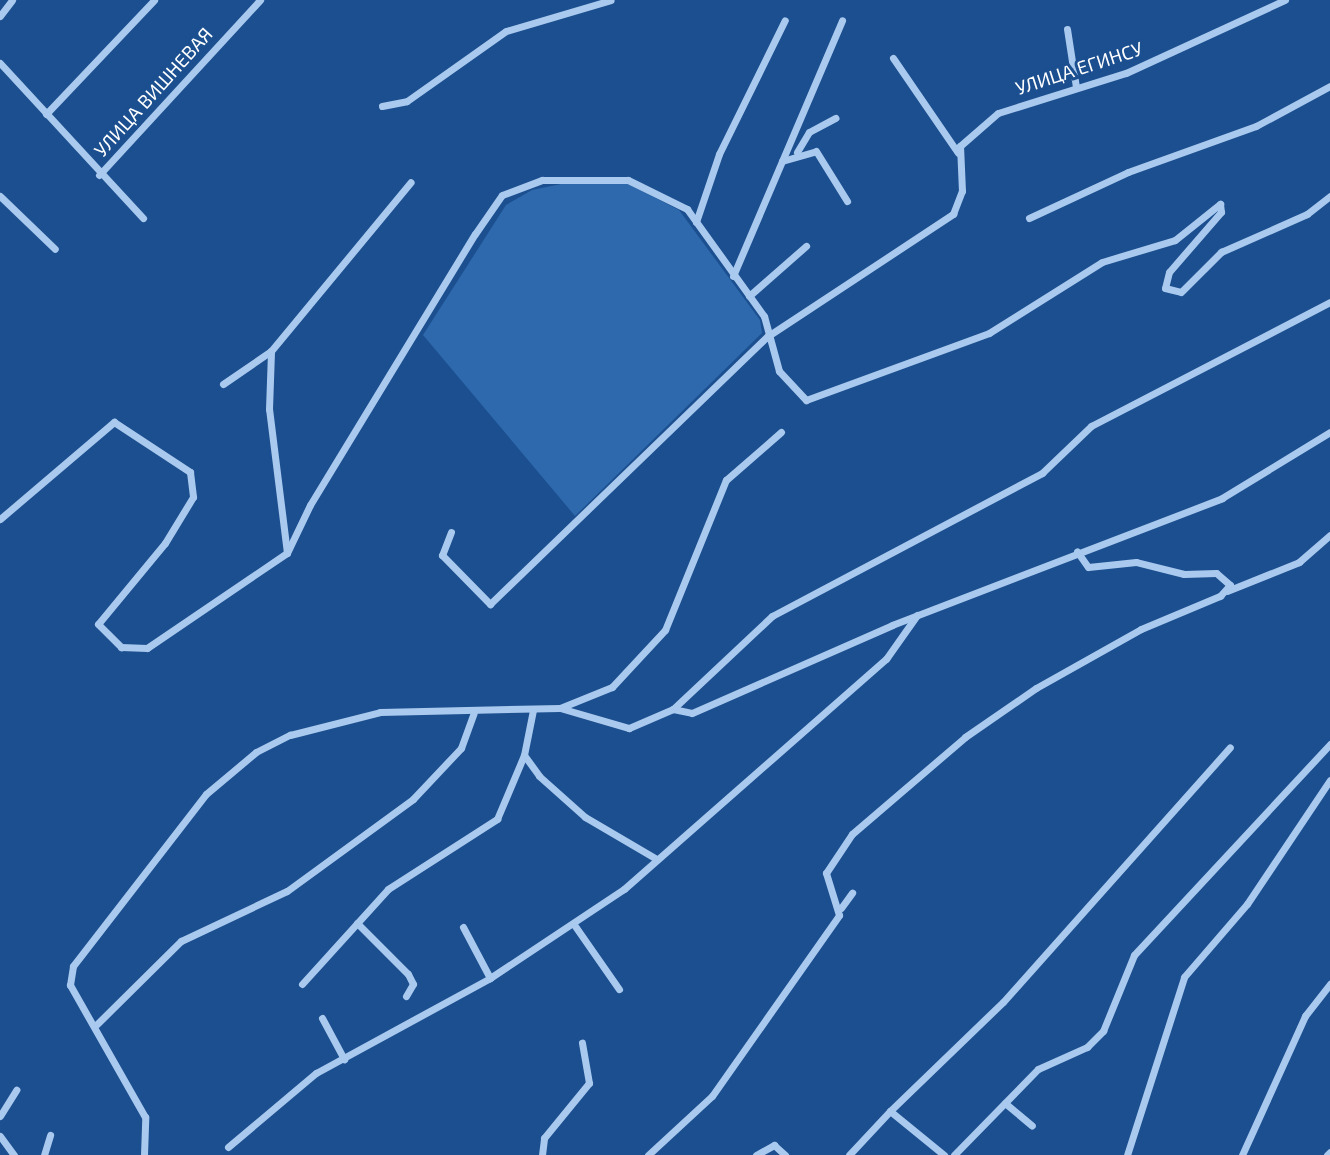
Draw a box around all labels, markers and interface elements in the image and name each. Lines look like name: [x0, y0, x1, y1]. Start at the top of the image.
street label: УЛИЦА ВИШНЕВАЯ: [89, 23, 217, 161]
street label: УЛИЦА ЕГИНСУ: [1013, 37, 1145, 99]

